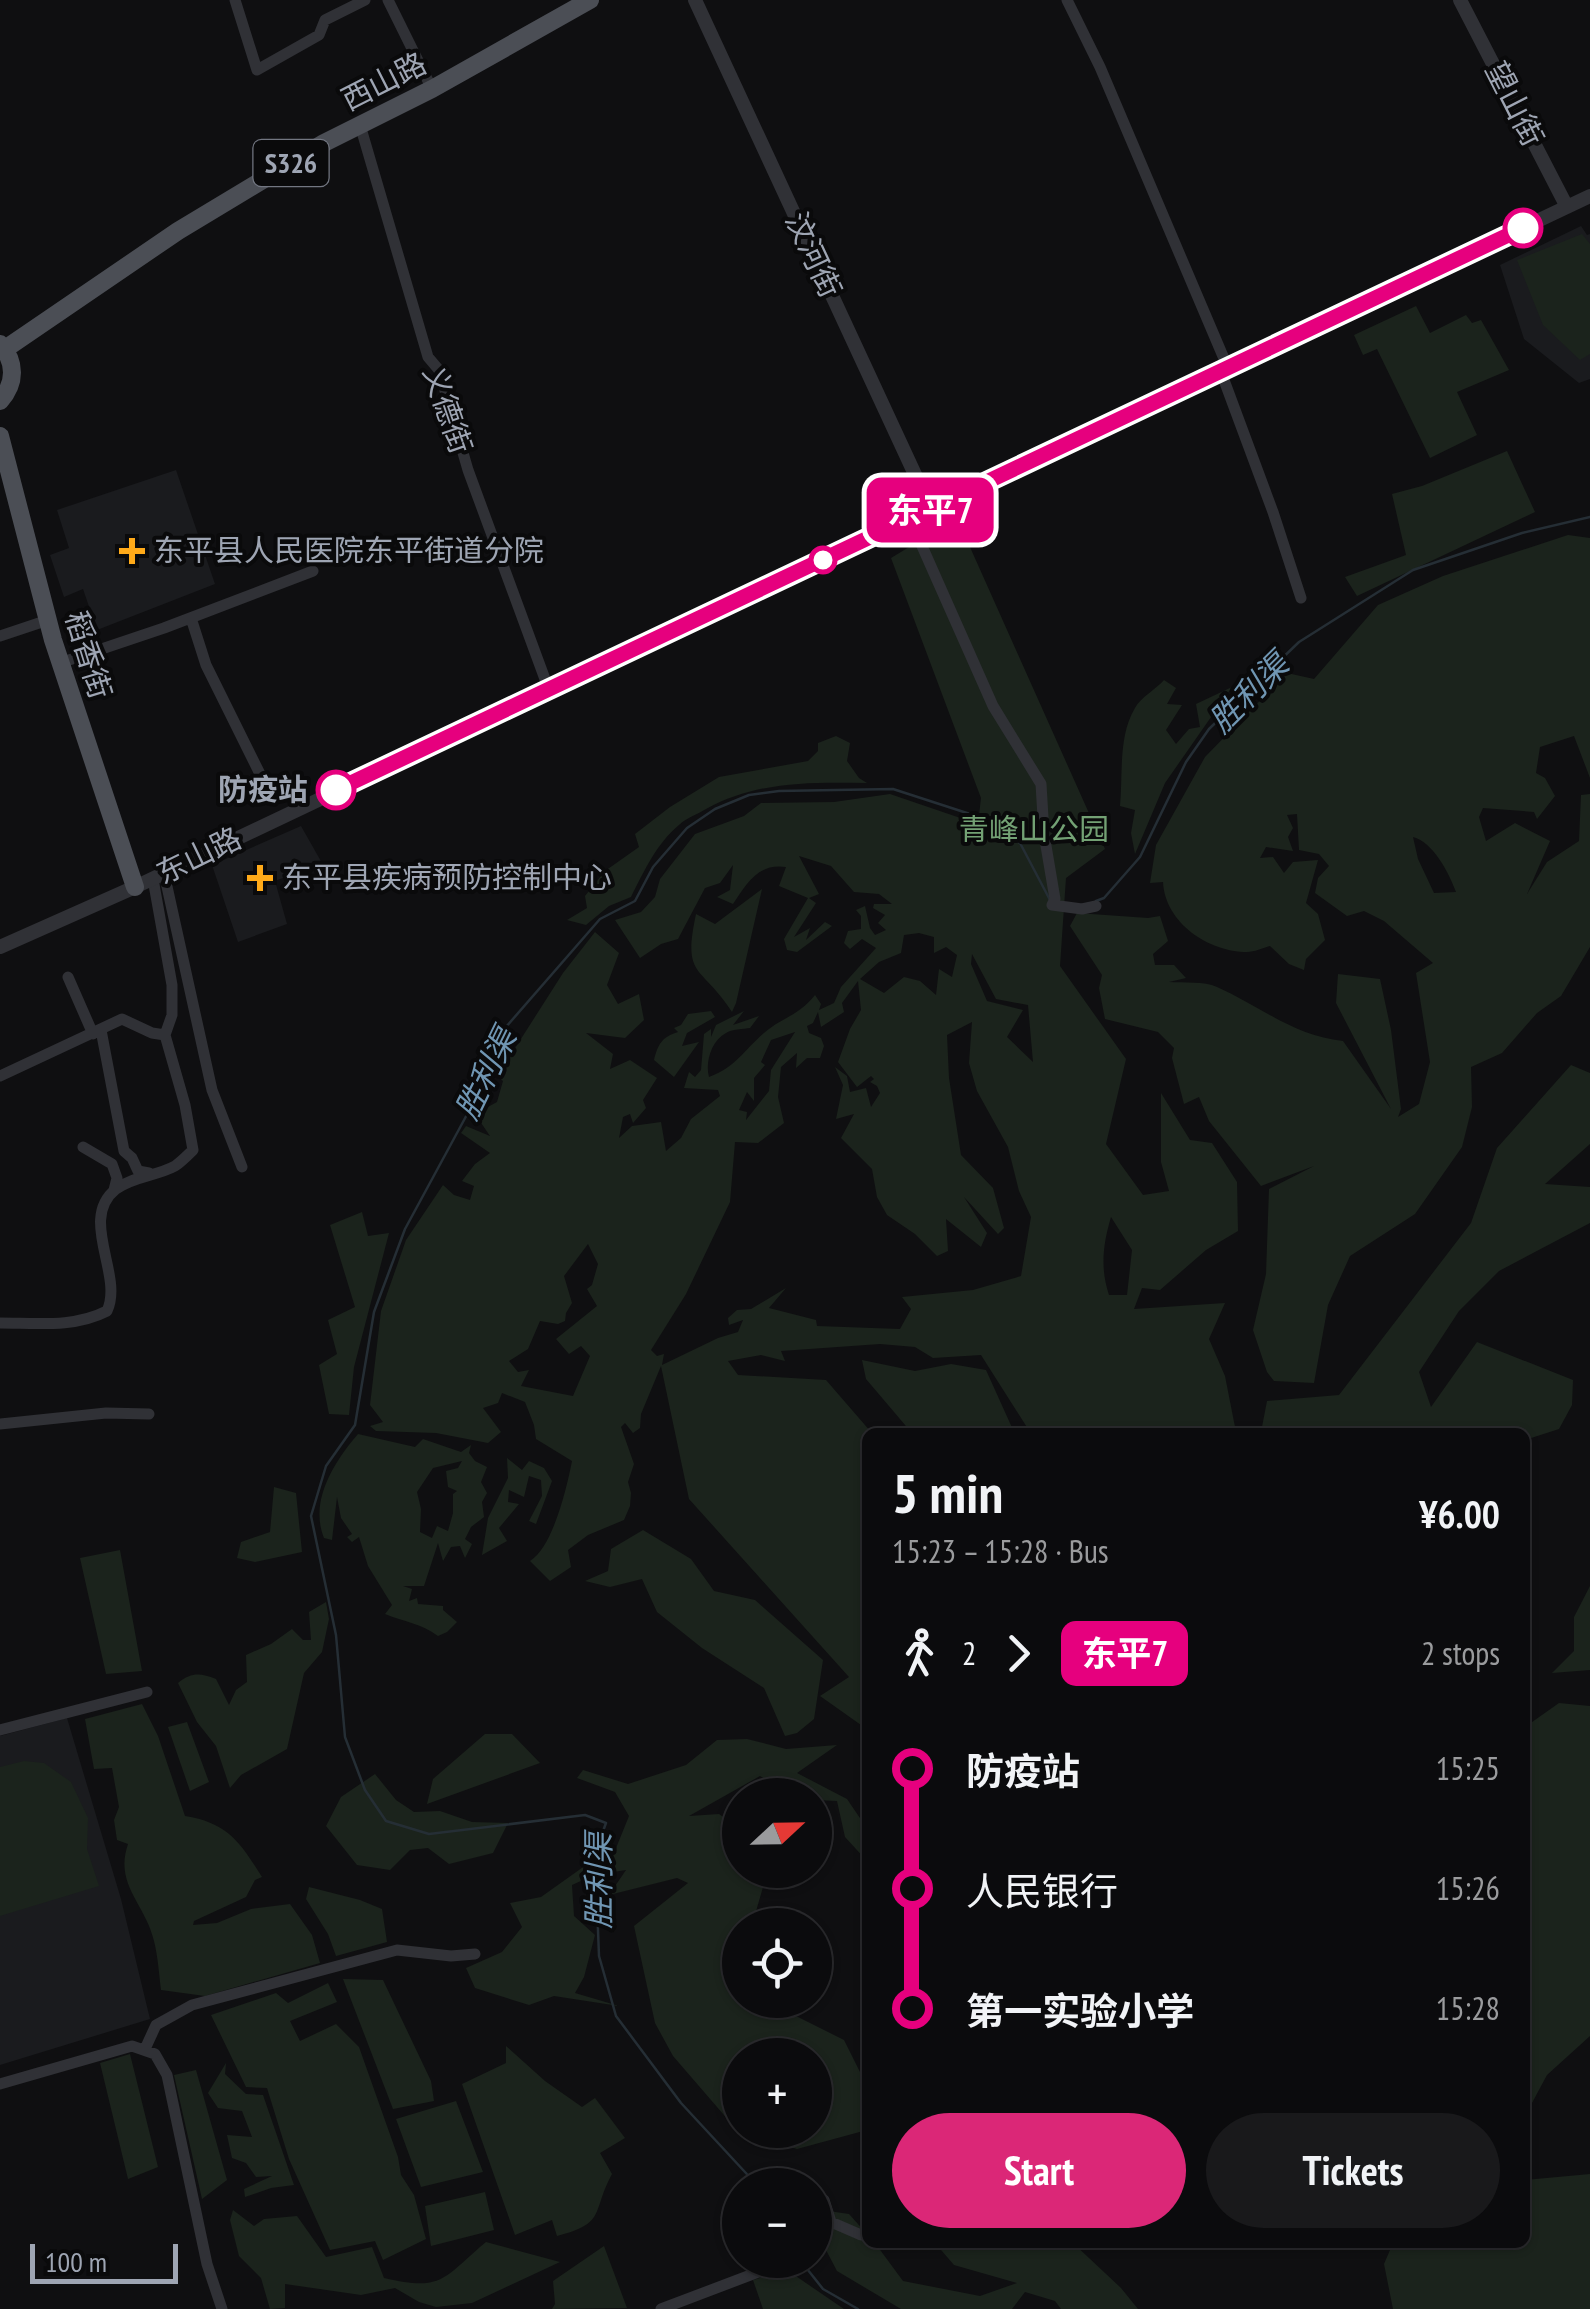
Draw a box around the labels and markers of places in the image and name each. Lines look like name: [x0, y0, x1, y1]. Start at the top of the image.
unlabelled marker: [1504, 209, 1542, 247]
place label: 东平县人民医院东平街道分院: [154, 530, 544, 569]
marker: 东平县人民医院东平街道分院: [119, 538, 145, 564]
unlabelled marker: [810, 547, 836, 573]
place label: 防疫站: [218, 769, 308, 808]
marker: 防疫站: [317, 771, 355, 809]
place label: 东平县疾病预防控制中心: [282, 857, 612, 896]
marker: 东平县疾病预防控制中心: [247, 865, 273, 891]

